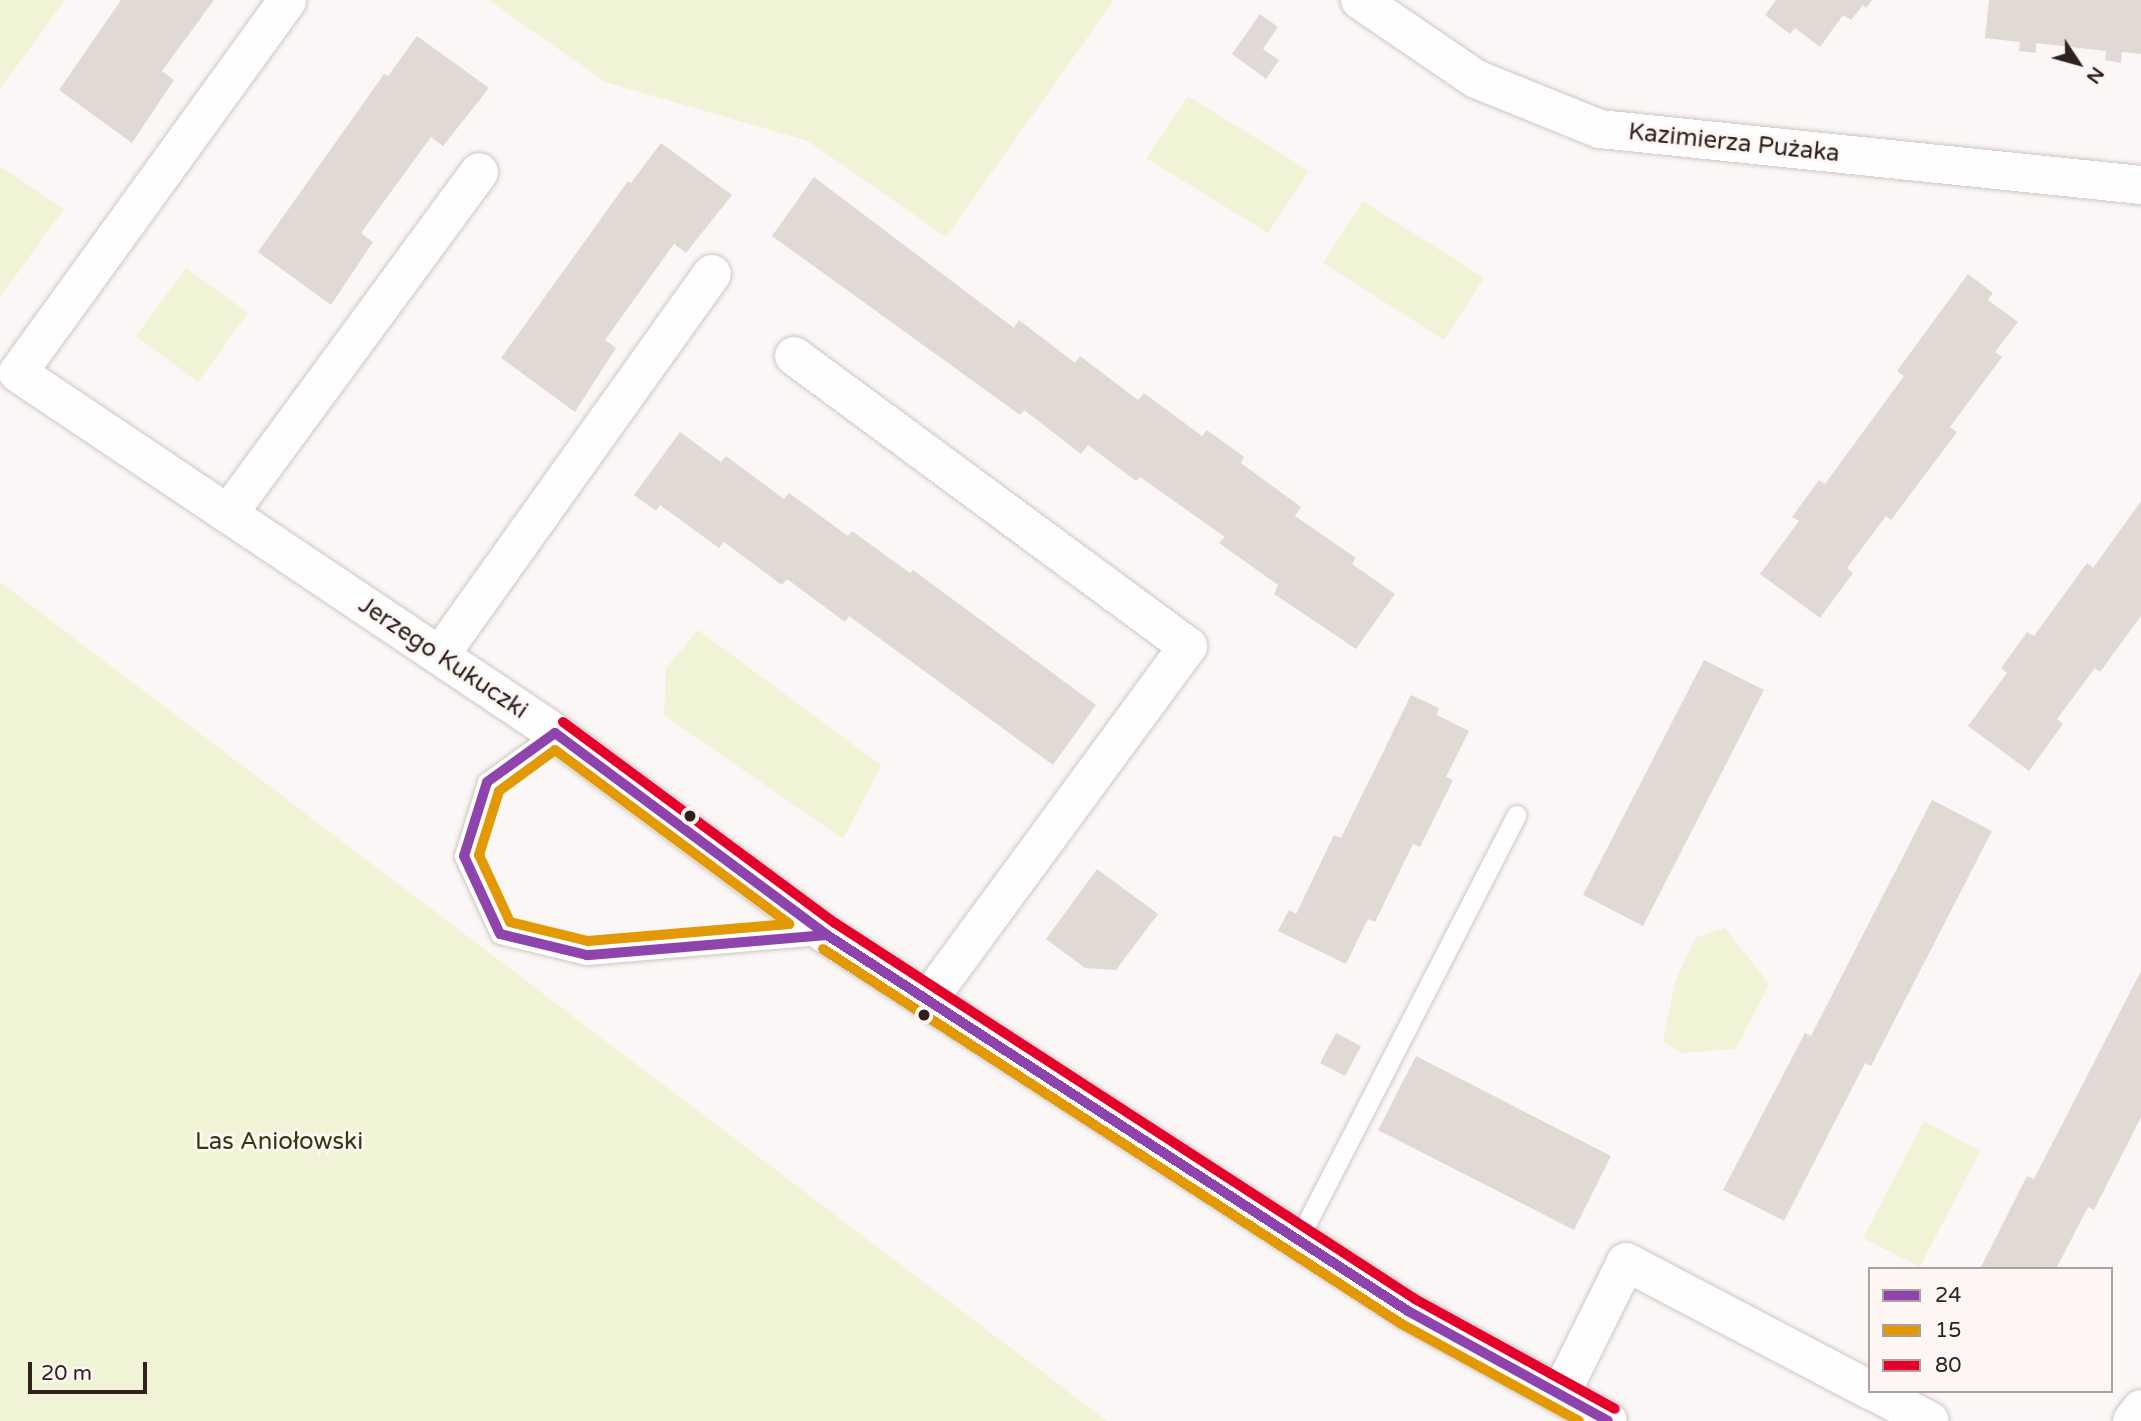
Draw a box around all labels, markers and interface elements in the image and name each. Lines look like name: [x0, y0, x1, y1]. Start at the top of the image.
north arrow: [2043, 28, 2113, 98]
text: N: [2082, 63, 2108, 88]
street label: Kazimierza Pużaka: [1627, 118, 1841, 168]
street label: Jerzego Kukuczki: [353, 591, 533, 725]
unlabelled marker: [683, 809, 697, 823]
unlabelled marker: [917, 1008, 931, 1022]
park label: Las Aniołowski: [195, 1128, 363, 1156]
legend: [1868, 1267, 2113, 1393]
text: 24: [1935, 1283, 1961, 1308]
text: 15: [1935, 1318, 1961, 1343]
scale bar: [32, 1348, 150, 1392]
text: 80: [1935, 1353, 1961, 1378]
text: 20 m: [41, 1361, 92, 1386]

